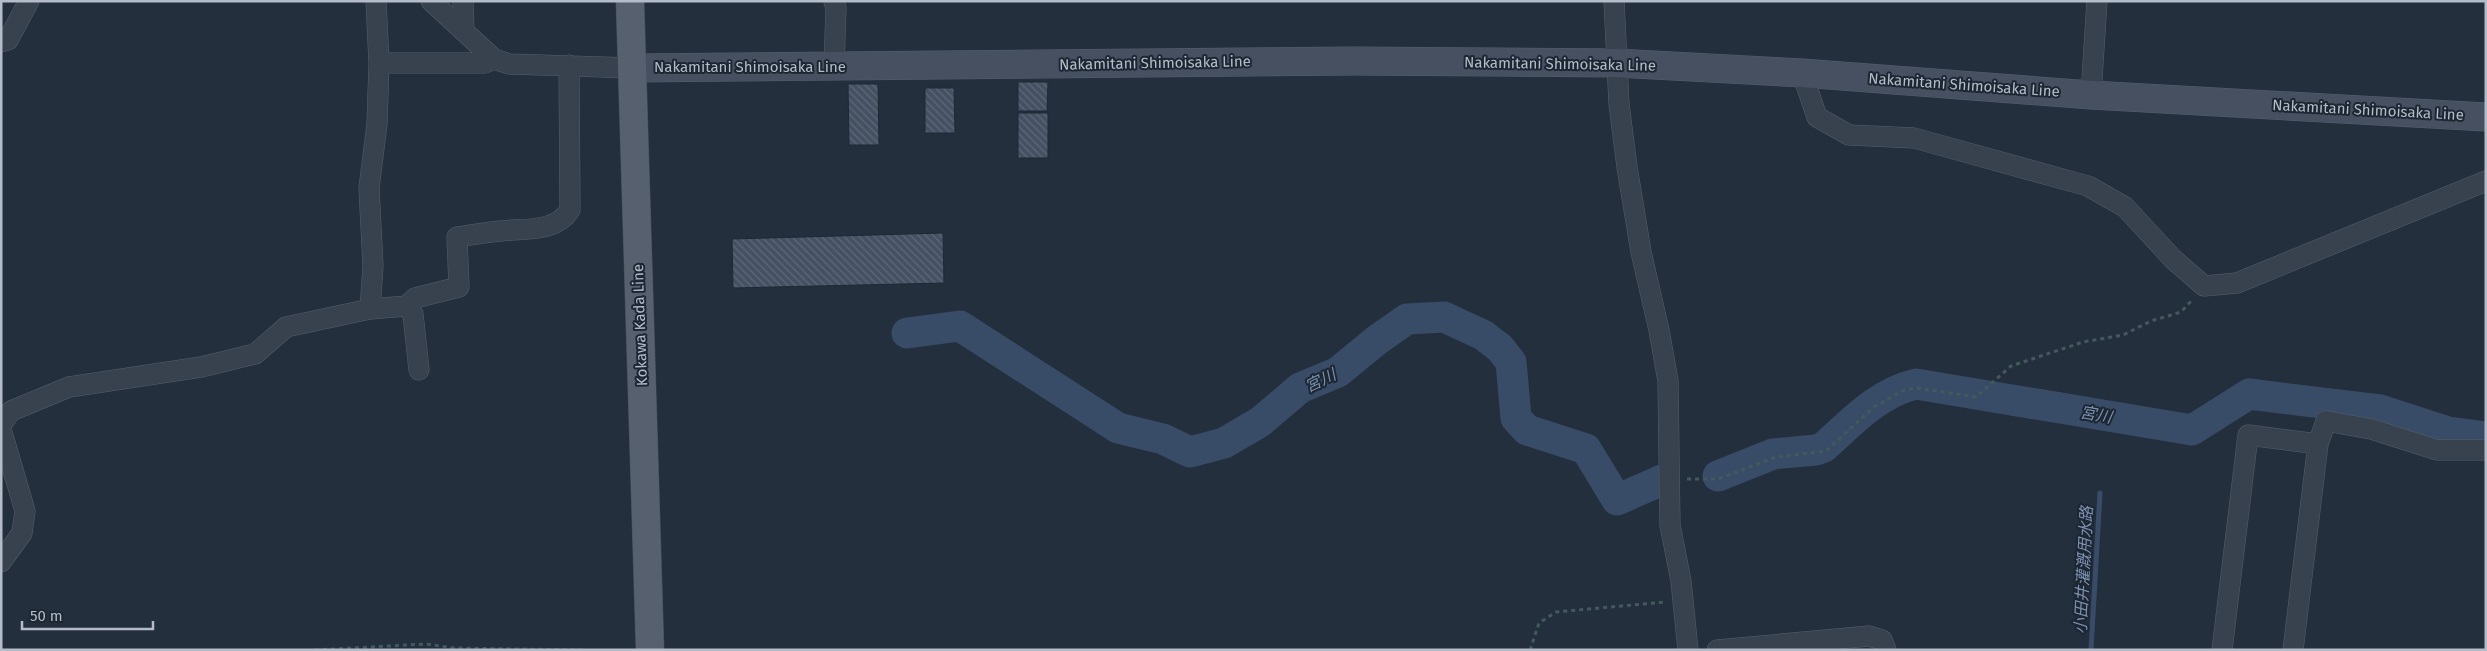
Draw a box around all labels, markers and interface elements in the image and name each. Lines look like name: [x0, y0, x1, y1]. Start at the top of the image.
street label: Nakamitani Shimoisaka Line: [1059, 52, 1251, 74]
street label: Nakamitani Shimoisaka Line: [1464, 53, 1656, 75]
street label: Nakamitani Shimoisaka Line: [654, 58, 846, 76]
street label: Nakamitani Shimoisaka Line: [1868, 69, 2060, 101]
street label: Nakamitani Shimoisaka Line: [2272, 96, 2464, 124]
street label: Kokawa Kada Line: [629, 264, 651, 386]
water label: 宮川: [1302, 364, 1341, 396]
water label: 宮川: [2078, 402, 2115, 427]
water label: 小田井灌漑用水路: [2071, 504, 2096, 634]
scale bar: [22, 598, 154, 630]
text: 50 m: [30, 607, 63, 625]

